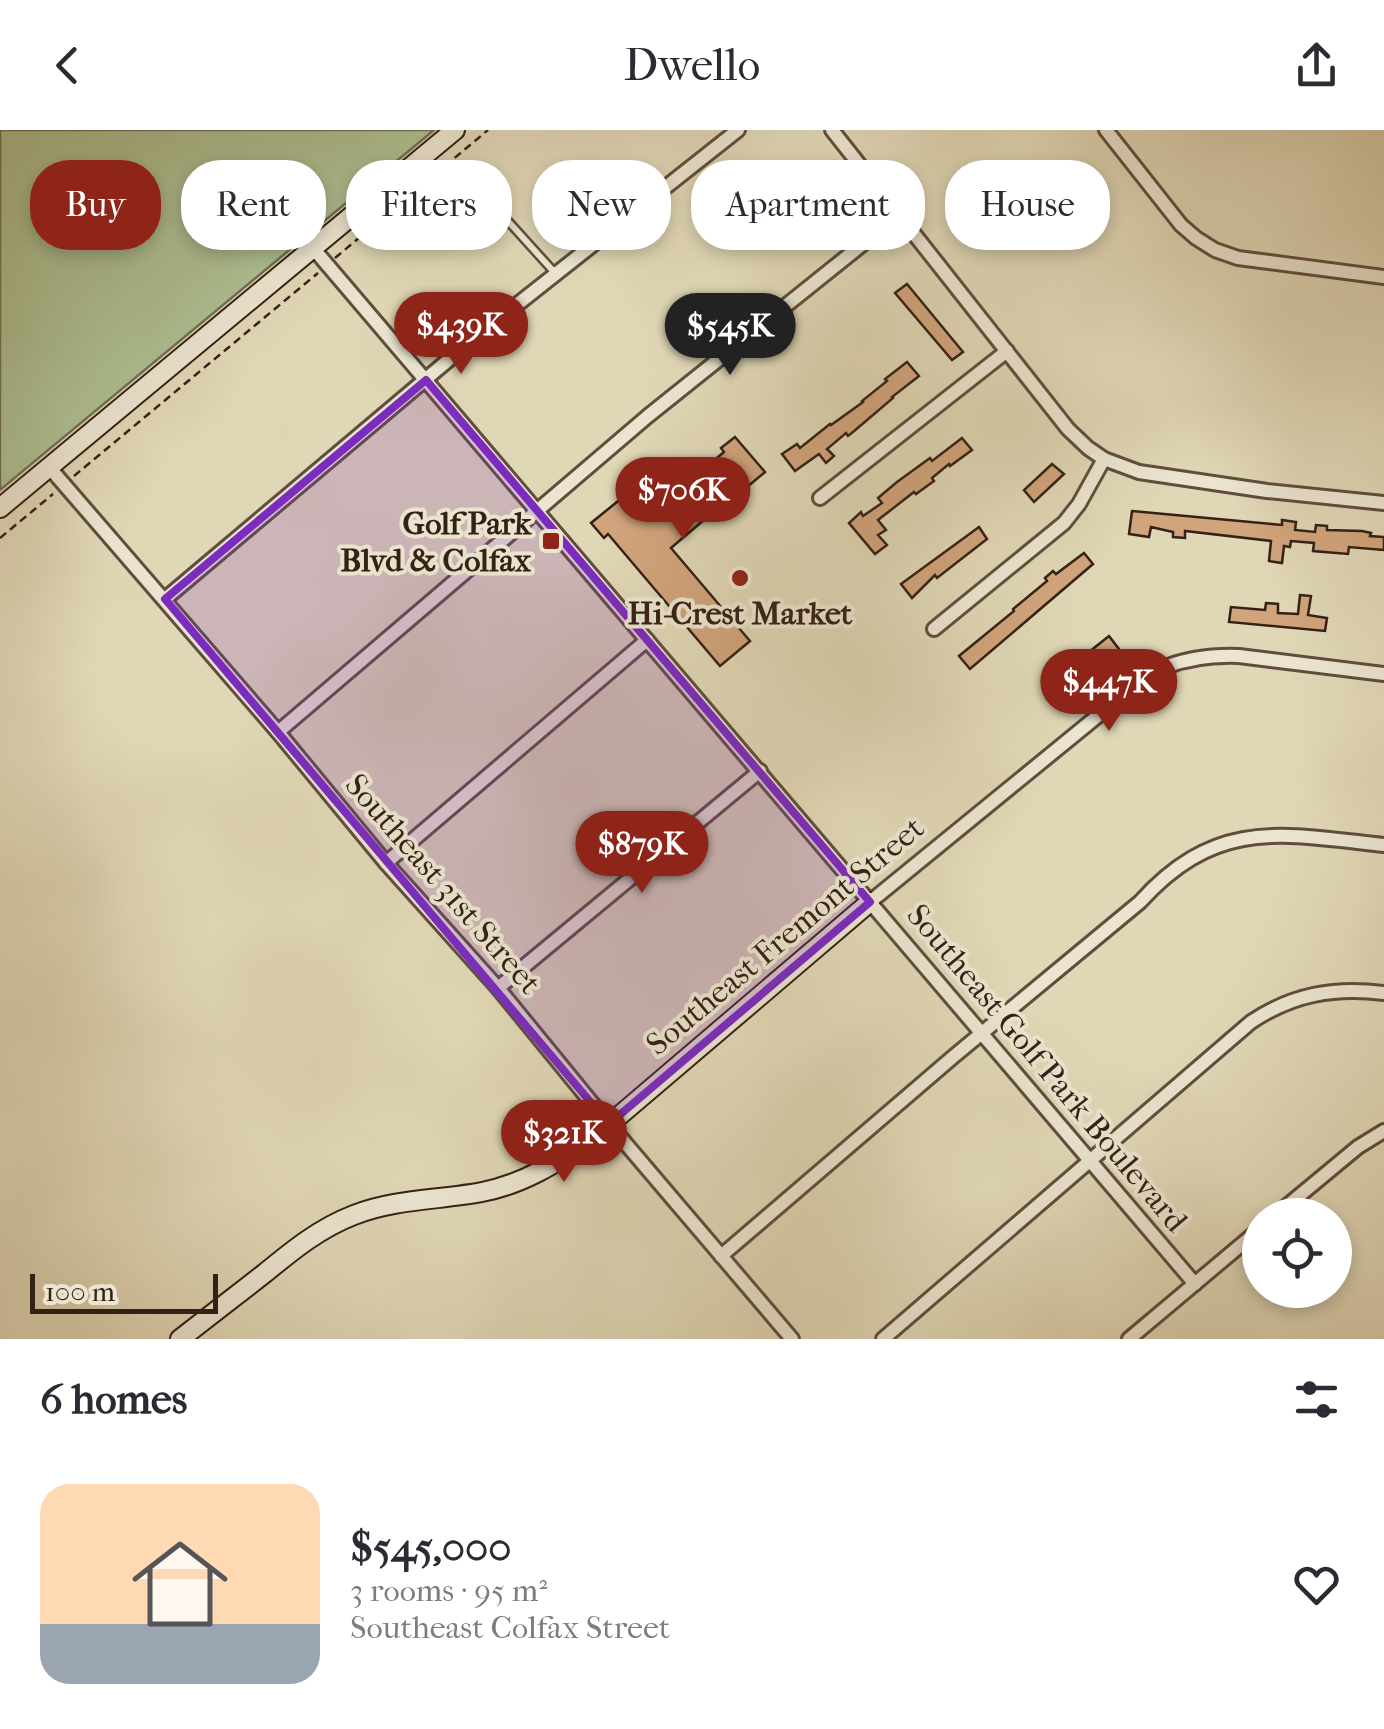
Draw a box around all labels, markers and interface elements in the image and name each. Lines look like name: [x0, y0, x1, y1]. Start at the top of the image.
icon: back: [40, 38, 95, 93]
icon: share: [1289, 38, 1344, 93]
text: Dwello: [624, 39, 760, 92]
chip: Buy: [30, 160, 161, 250]
chip: Rent: [181, 160, 326, 250]
chip: Filters: [346, 160, 512, 250]
chip: New: [532, 160, 671, 250]
chip: Apartment: [691, 160, 925, 250]
chip: House: [945, 160, 1110, 250]
pin: $439K: [391, 292, 531, 377]
pin: $545K: [660, 293, 800, 378]
text: $439K: [416, 306, 506, 343]
text: $545K: [687, 307, 773, 344]
pin: $706K: [613, 457, 753, 542]
text: $706K: [637, 471, 729, 508]
place label: Golf Park Blvd & Colfax: [341, 505, 533, 579]
marker: Golf Park Blvd & Colfax: [540, 530, 562, 552]
marker: Hi-Crest Market: [729, 567, 751, 589]
place label: Hi-Crest Market: [628, 595, 853, 632]
pin: $447K: [1039, 649, 1179, 734]
text: $447K: [1062, 663, 1156, 700]
street label: Southeast 31st Street: [337, 766, 549, 1002]
street label: Southeast Fremont Street: [639, 809, 932, 1063]
pin: $879K: [572, 811, 712, 896]
text: $879K: [597, 825, 687, 862]
street label: Southeast Golf Park Boulevard: [899, 897, 1195, 1240]
pin: $321K: [494, 1100, 634, 1185]
text: $321K: [523, 1114, 605, 1151]
map controls: [1242, 1198, 1352, 1308]
button: locate: [1242, 1198, 1352, 1308]
scale bar: [30, 1269, 218, 1314]
text: 100 m: [45, 1275, 115, 1308]
icon: filters: [1289, 1372, 1344, 1427]
text: 6 homes: [40, 1375, 187, 1424]
text: $545,000: [350, 1523, 511, 1572]
icon: home: [120, 1524, 240, 1644]
icon: heart: [1289, 1557, 1344, 1612]
text: 3 rooms · 95 m²: [350, 1572, 547, 1609]
text: Southeast Colfax Street: [350, 1609, 670, 1646]

